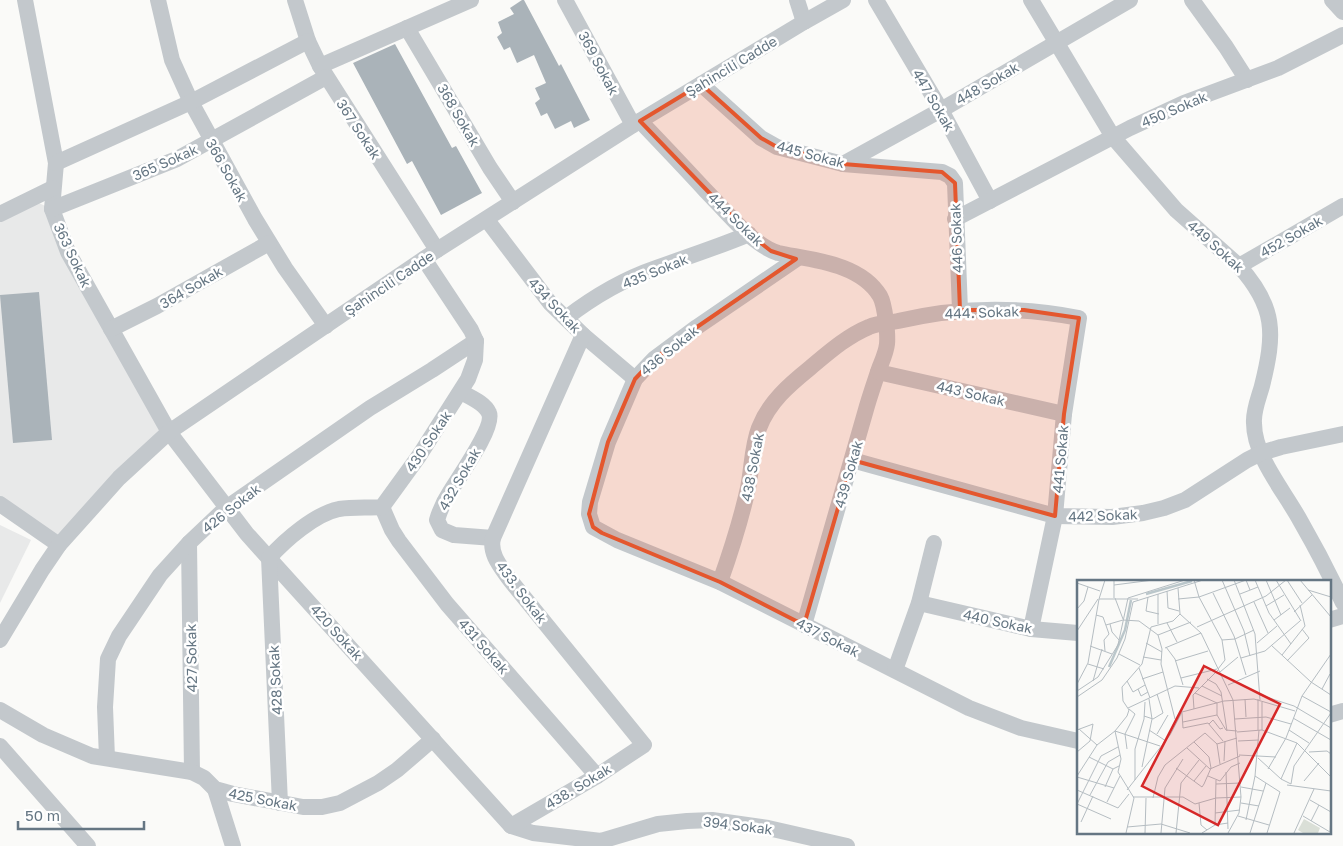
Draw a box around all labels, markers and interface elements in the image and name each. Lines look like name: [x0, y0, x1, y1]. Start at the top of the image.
street label: 369 Sokak: [575, 28, 623, 98]
street label: Şahincili Cadde: [682, 32, 780, 100]
street label: 448 Sokak: [952, 58, 1022, 108]
street label: 447 Sokak: [909, 66, 959, 134]
street label: 368 Sokak: [434, 81, 484, 149]
street label: 450 Sokak: [1139, 88, 1210, 130]
street label: 367 Sokak: [333, 96, 385, 162]
street label: 366 Sokak: [203, 135, 251, 205]
street label: 445 Sokak: [775, 137, 847, 171]
street label: 365 Sokak: [130, 140, 200, 184]
street label: 444 Sokak: [705, 189, 767, 250]
street label: 446 Sokak: [946, 203, 966, 273]
street label: 452 Sokak: [1257, 211, 1325, 261]
street label: 449 Sokak: [1184, 216, 1248, 276]
street label: 363 Sokak: [51, 220, 95, 290]
street label: Şahincili Cadde: [341, 247, 437, 319]
street label: 435 Sokak: [620, 250, 690, 292]
street label: 364 Sokak: [157, 262, 225, 312]
street label: 434 Sokak: [525, 274, 585, 336]
street label: 444. Sokak: [945, 302, 1019, 322]
street label: 436 Sokak: [637, 321, 701, 379]
street label: 443 Sokak: [935, 377, 1007, 409]
street label: 430 Sokak: [401, 407, 455, 475]
street label: 441 Sokak: [1049, 424, 1071, 494]
street label: 438 Sokak: [737, 431, 767, 503]
street label: 439 Sokak: [830, 438, 866, 510]
street label: 432 Sokak: [434, 445, 484, 513]
street label: 426 Sokak: [198, 480, 264, 536]
street label: 442 Sokak: [1068, 505, 1138, 525]
street label: 433. Sokak: [493, 558, 551, 627]
inset map: [1077, 580, 1330, 834]
street label: 420 Sokak: [307, 600, 367, 664]
street label: 440 Sokak: [962, 605, 1034, 637]
street label: 437 Sokak: [794, 614, 862, 660]
street label: 431 Sokak: [455, 615, 513, 677]
street label: 427 Sokak: [182, 624, 200, 692]
street label: 428 Sokak: [265, 645, 285, 715]
street label: 438. Sokak: [542, 760, 614, 812]
street label: 425 Sokak: [227, 784, 299, 814]
scale bar: [18, 798, 144, 830]
text: 50 m: [25, 806, 60, 824]
street label: 394 Sokak: [702, 812, 774, 838]

